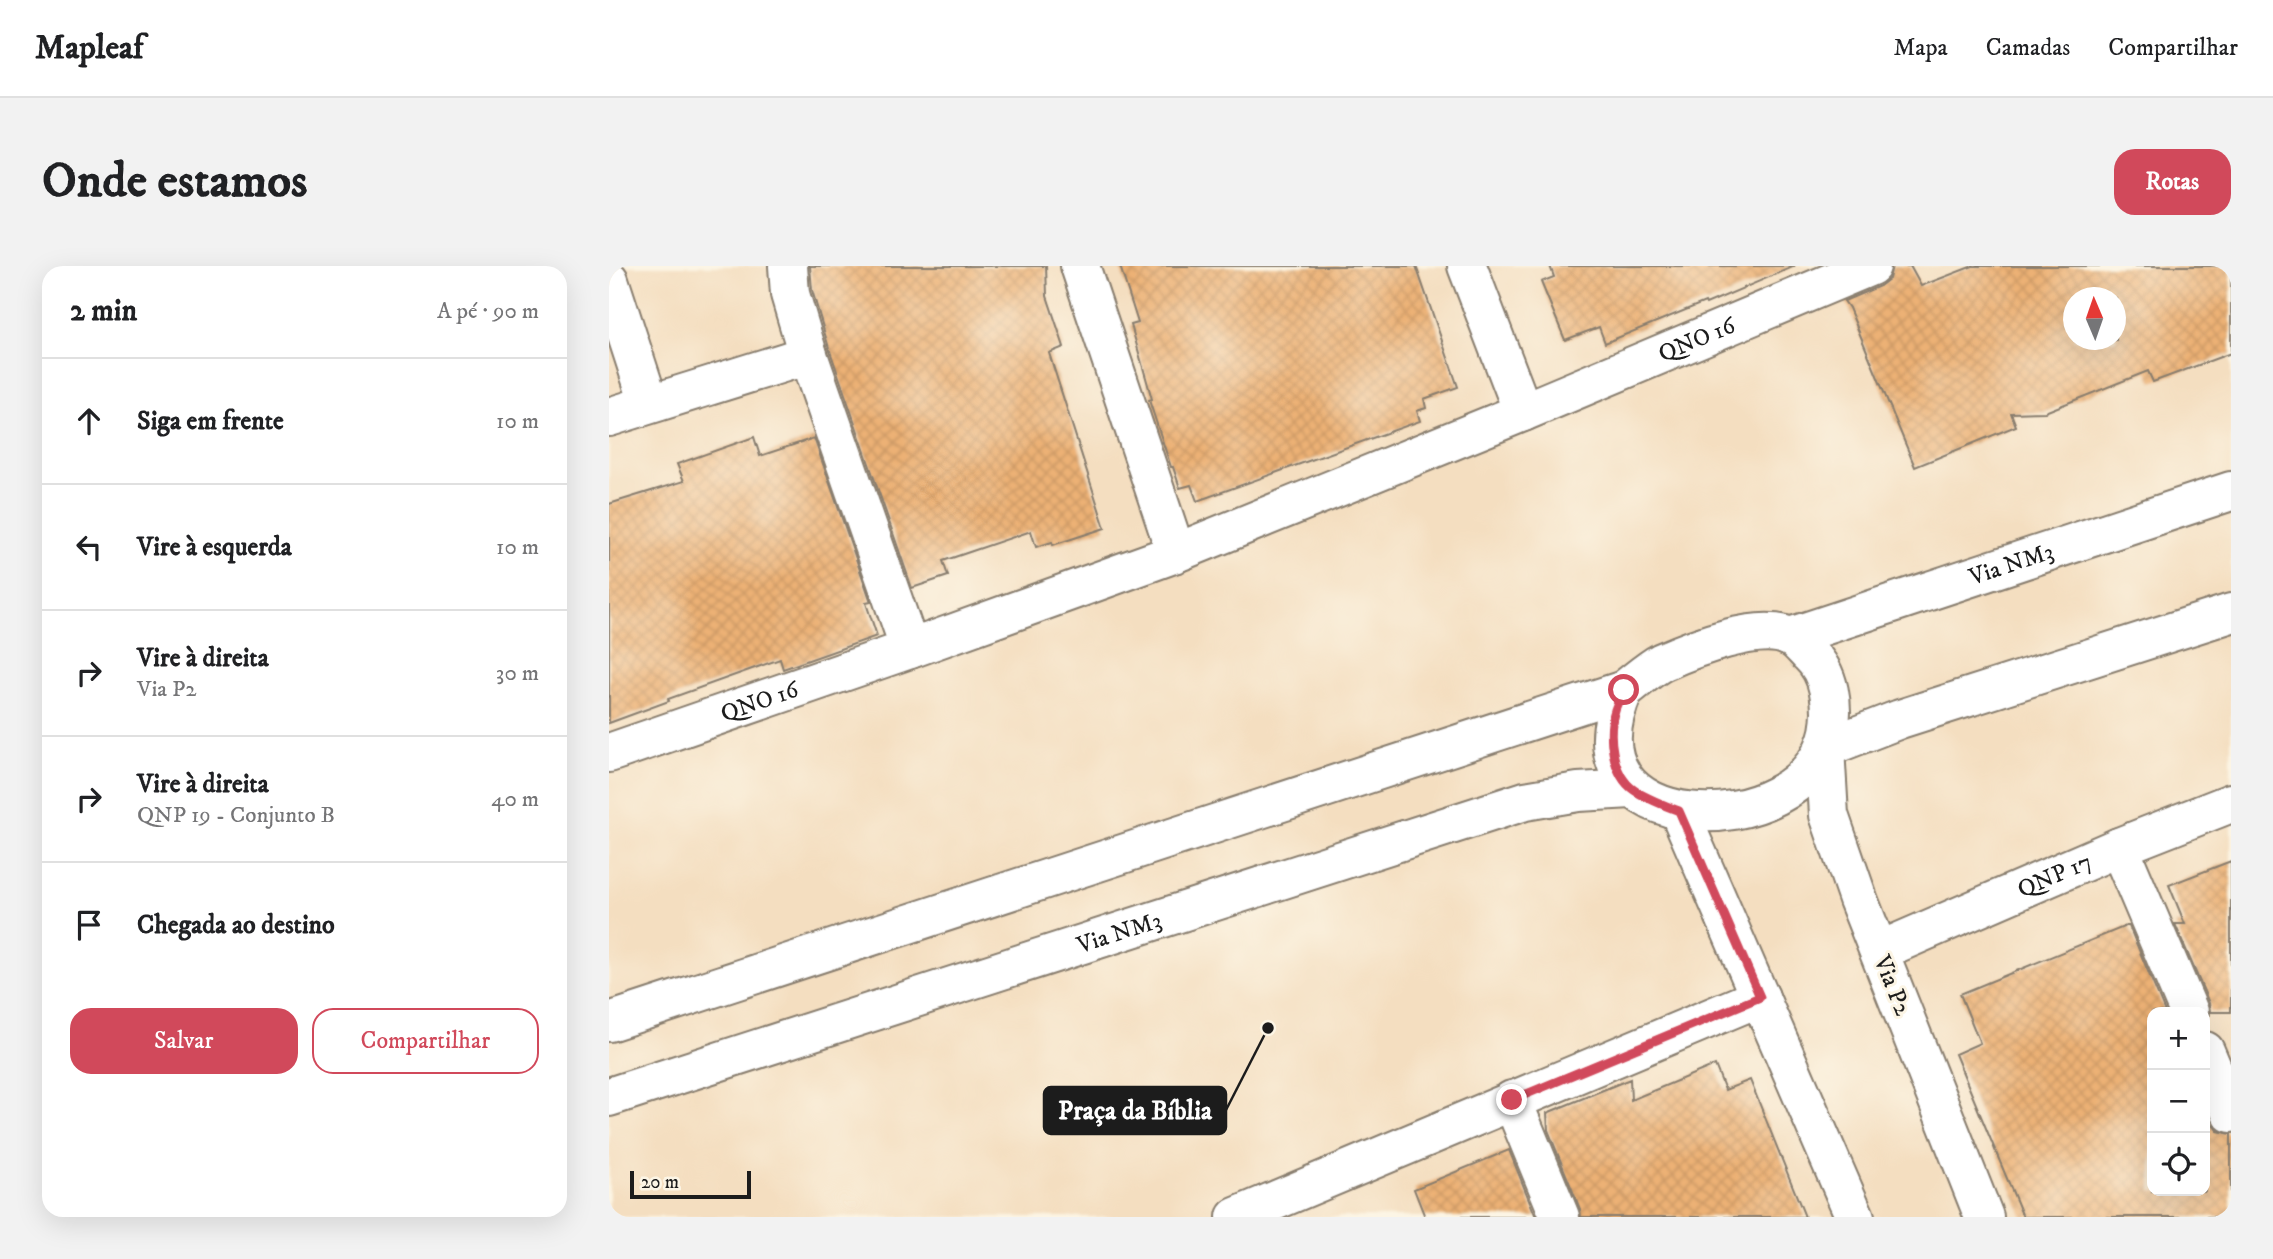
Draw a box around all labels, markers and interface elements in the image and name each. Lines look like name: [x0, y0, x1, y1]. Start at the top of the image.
text: Mapleaf: [35, 28, 144, 69]
text: Mapa: [1893, 33, 1948, 63]
text: Camadas: [1986, 33, 2070, 63]
text: Compartilhar: [2108, 33, 2238, 63]
button: Rotas: [2114, 149, 2231, 215]
text: Onde estamos: [42, 151, 307, 213]
north arrow: [2063, 287, 2126, 350]
text: 2 min: [70, 293, 137, 330]
text: A pé · 90 m: [437, 297, 539, 326]
street label: QNO 16: [1654, 310, 1741, 369]
icon: ahead: [70, 402, 108, 440]
text: Siga em frente: [137, 405, 284, 438]
text: 10 m: [496, 407, 539, 436]
icon: left: [70, 528, 108, 566]
text: Vire à esquerda: [137, 531, 292, 564]
text: 10 m: [496, 533, 539, 562]
street label: Via NM3: [1964, 537, 2058, 593]
text: Vire à direita: [137, 642, 269, 675]
icon: right: [70, 654, 108, 692]
text: 30 m: [496, 659, 539, 688]
street label: QNO 16: [717, 674, 804, 729]
route start: [1608, 674, 1639, 705]
text: Via P2: [137, 675, 197, 704]
text: Vire à direita: [137, 768, 269, 801]
icon: right: [70, 780, 108, 818]
text: 40 m: [491, 785, 539, 814]
text: QNP 19 - Conjunto B: [137, 801, 335, 830]
street label: QNP 17: [2013, 847, 2096, 905]
street label: Via NM3: [1072, 905, 1165, 961]
icon: arrive: [70, 906, 108, 944]
text: Chegada ao destino: [137, 909, 335, 942]
street label: Via P2: [1866, 950, 1918, 1020]
map controls: [2147, 1007, 2210, 1196]
button: +: [2147, 1007, 2210, 1070]
button: Salvar: [70, 1008, 298, 1074]
button: Compartilhar: [312, 1008, 539, 1074]
button: −: [2147, 1070, 2210, 1133]
route end: [1496, 1084, 1527, 1115]
callout: Praça da Bíblia: [1044, 1087, 1226, 1134]
text: Praça da Bíblia: [1058, 1095, 1213, 1128]
button: locate: [2147, 1133, 2210, 1196]
scale bar: [630, 1168, 751, 1200]
text: 20 m: [641, 1171, 679, 1194]

